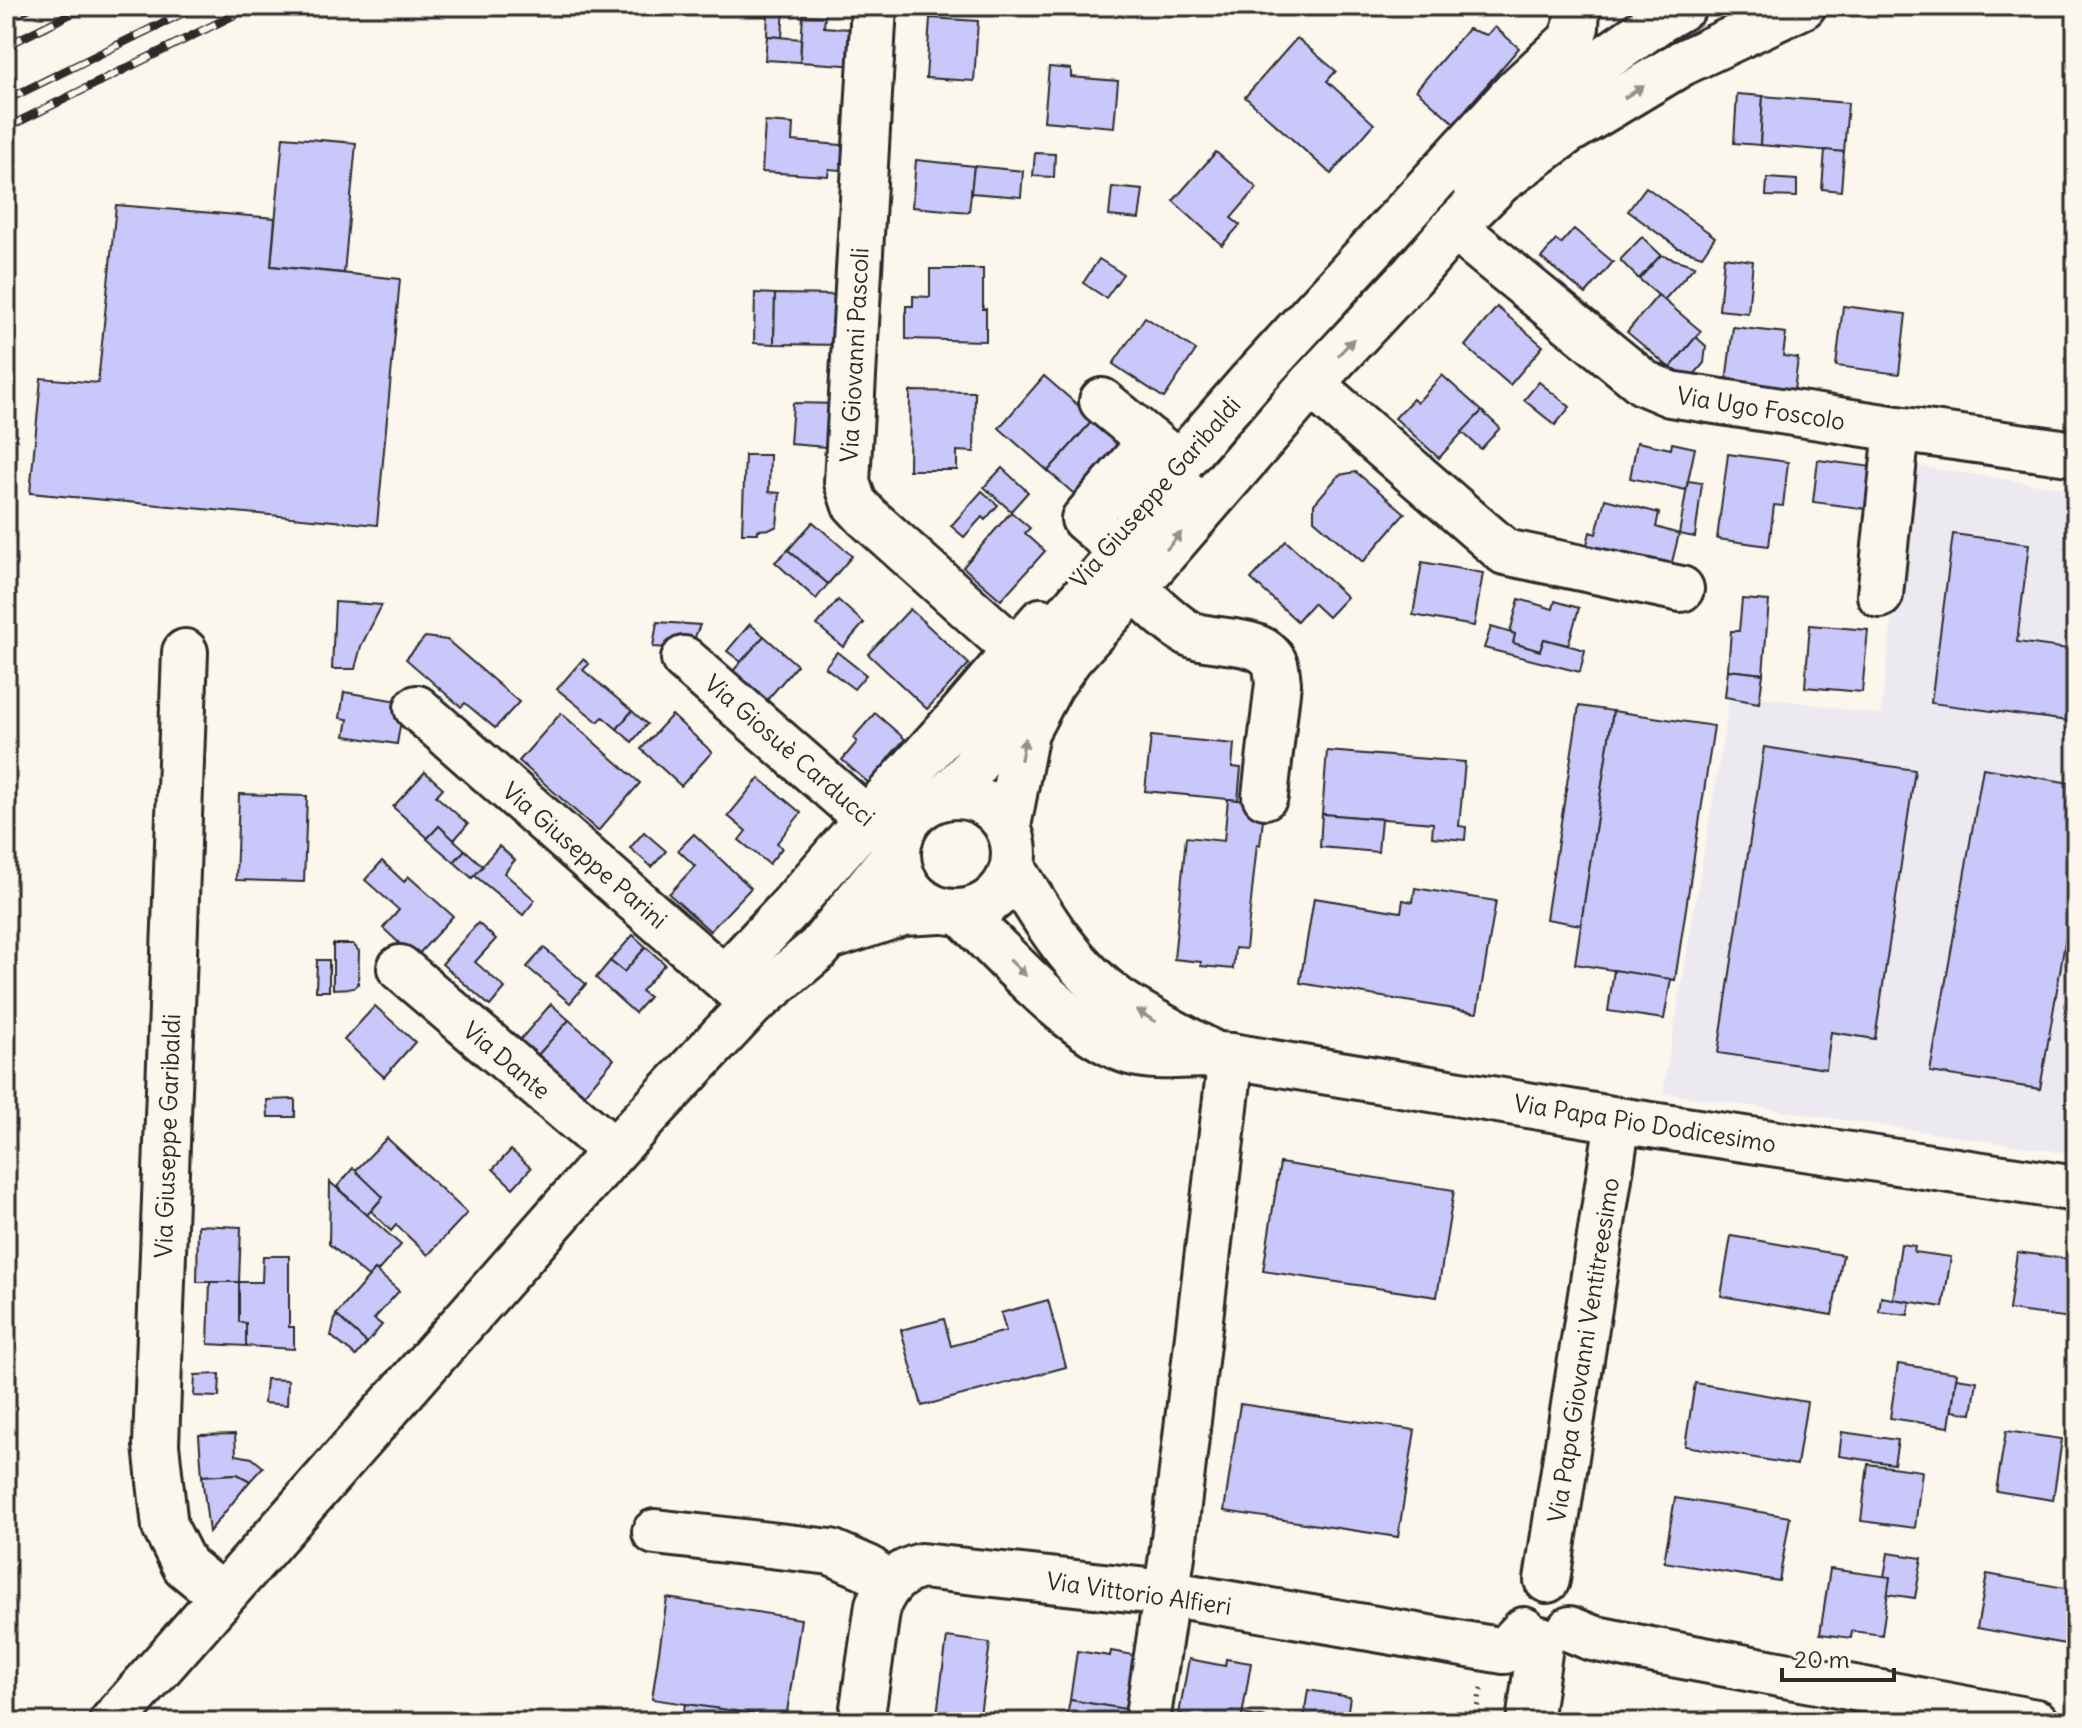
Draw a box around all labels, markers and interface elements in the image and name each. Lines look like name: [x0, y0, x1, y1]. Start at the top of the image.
one-way arrow: [1623, 85, 1645, 99]
street label: Via Giovanni Pascoli: [833, 247, 875, 463]
one-way arrow: [1336, 338, 1354, 357]
street label: Via Ugo Foscolo: [1675, 380, 1847, 436]
street label: Via Giuseppe Garibaldi: [1064, 390, 1246, 594]
one-way arrow: [1164, 532, 1182, 551]
street label: Via Giosuè Carducci: [699, 668, 881, 832]
one-way arrow: [1017, 737, 1029, 762]
street label: Via Giuseppe Parini: [497, 775, 673, 935]
one-way arrow: [1008, 958, 1027, 976]
one-way arrow: [1135, 1009, 1157, 1023]
street label: Via Giuseppe Garibaldi: [148, 1013, 186, 1259]
street label: Via Dante: [457, 1015, 557, 1105]
street label: Via Papa Pio Dodicesimo: [1512, 1087, 1778, 1159]
street label: Via Papa Giovanni Ventitreesimo: [1541, 1175, 1625, 1525]
street label: Via Vittorio Alfieri: [1045, 1565, 1233, 1621]
scale bar: [1782, 1632, 1894, 1682]
text: 20 m: [1794, 1644, 1850, 1674]

